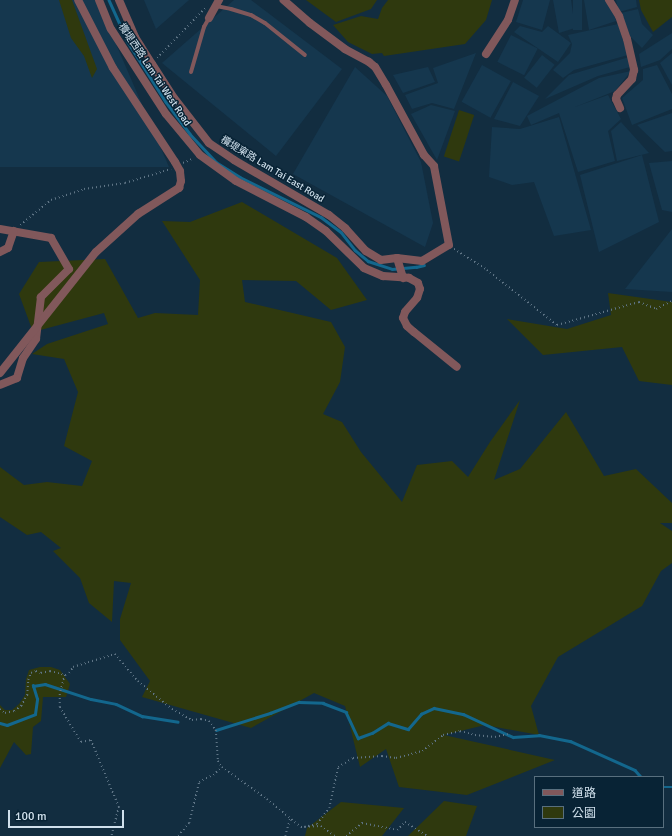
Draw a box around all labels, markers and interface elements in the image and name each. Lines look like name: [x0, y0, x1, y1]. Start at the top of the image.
street label: 欖堤西路 Lam Tai West Road: [115, 21, 193, 129]
street label: 欖堤東路 Lam Tai East Road: [218, 134, 326, 206]
legend: [534, 776, 664, 828]
text: 道路: [572, 786, 596, 801]
scale bar: [10, 802, 126, 828]
text: 公園: [572, 806, 596, 821]
text: 100 m: [15, 809, 47, 824]

